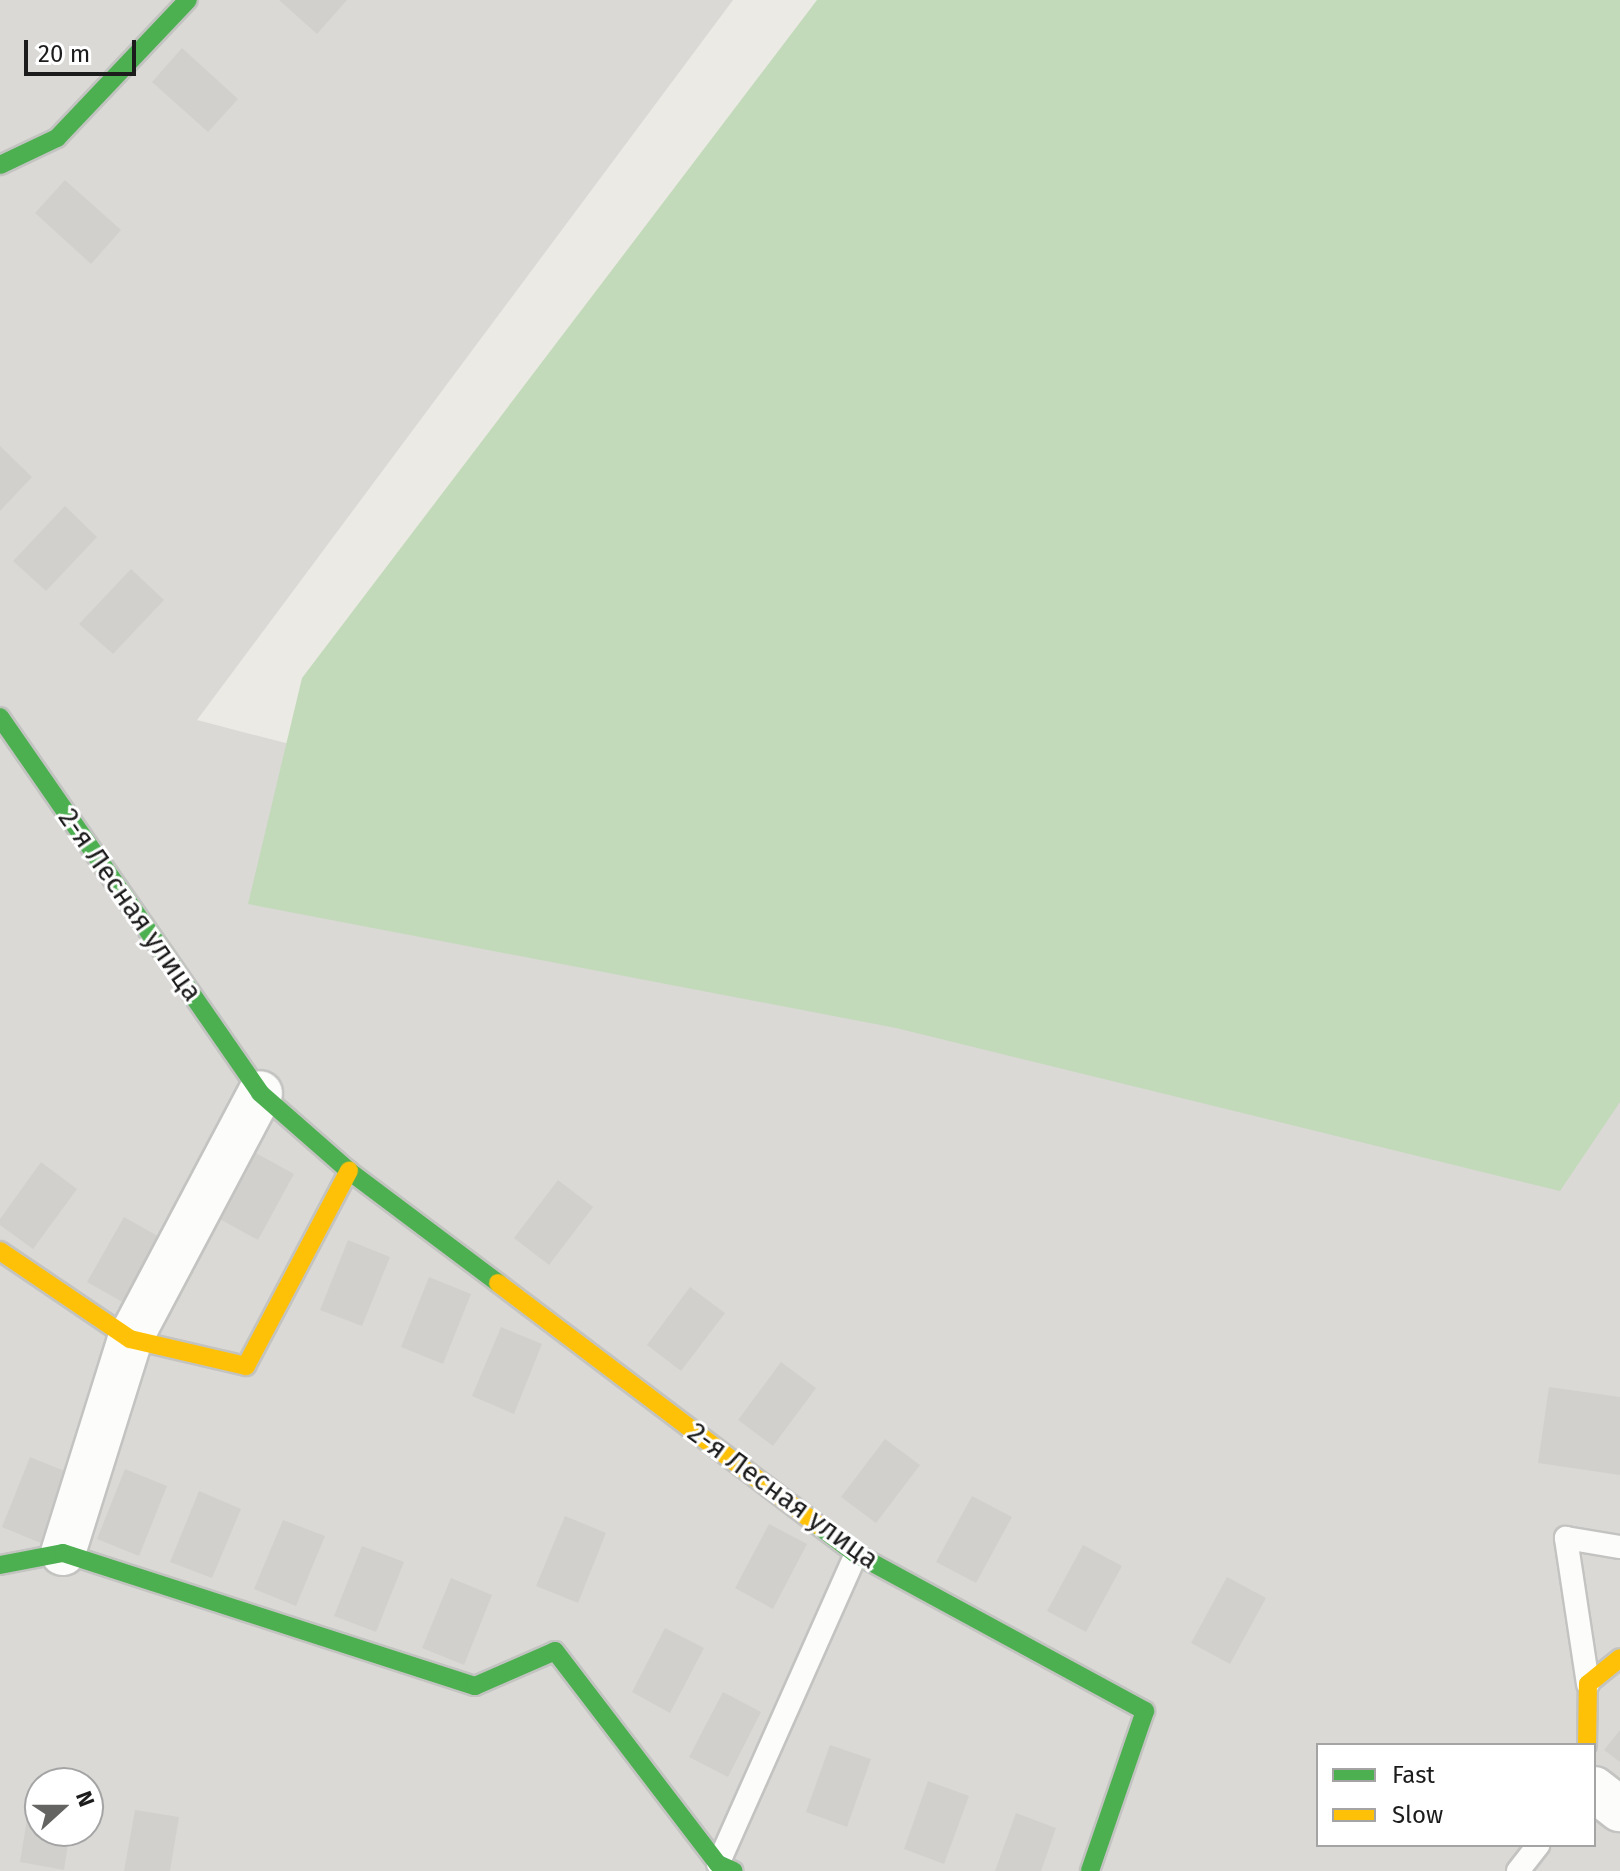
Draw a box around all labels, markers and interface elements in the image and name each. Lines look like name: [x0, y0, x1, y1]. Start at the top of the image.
scale bar: [28, 24, 140, 74]
text: 20 m: [38, 40, 90, 68]
street label: 2-я Лесная улица: [51, 802, 209, 1008]
street label: 2-я Лесная улица: [681, 1416, 885, 1576]
legend: [1316, 1743, 1596, 1847]
text: Fast: [1392, 1761, 1435, 1789]
north arrow: [24, 1767, 104, 1847]
text: N: [70, 1787, 100, 1811]
text: Slow: [1392, 1801, 1443, 1829]

